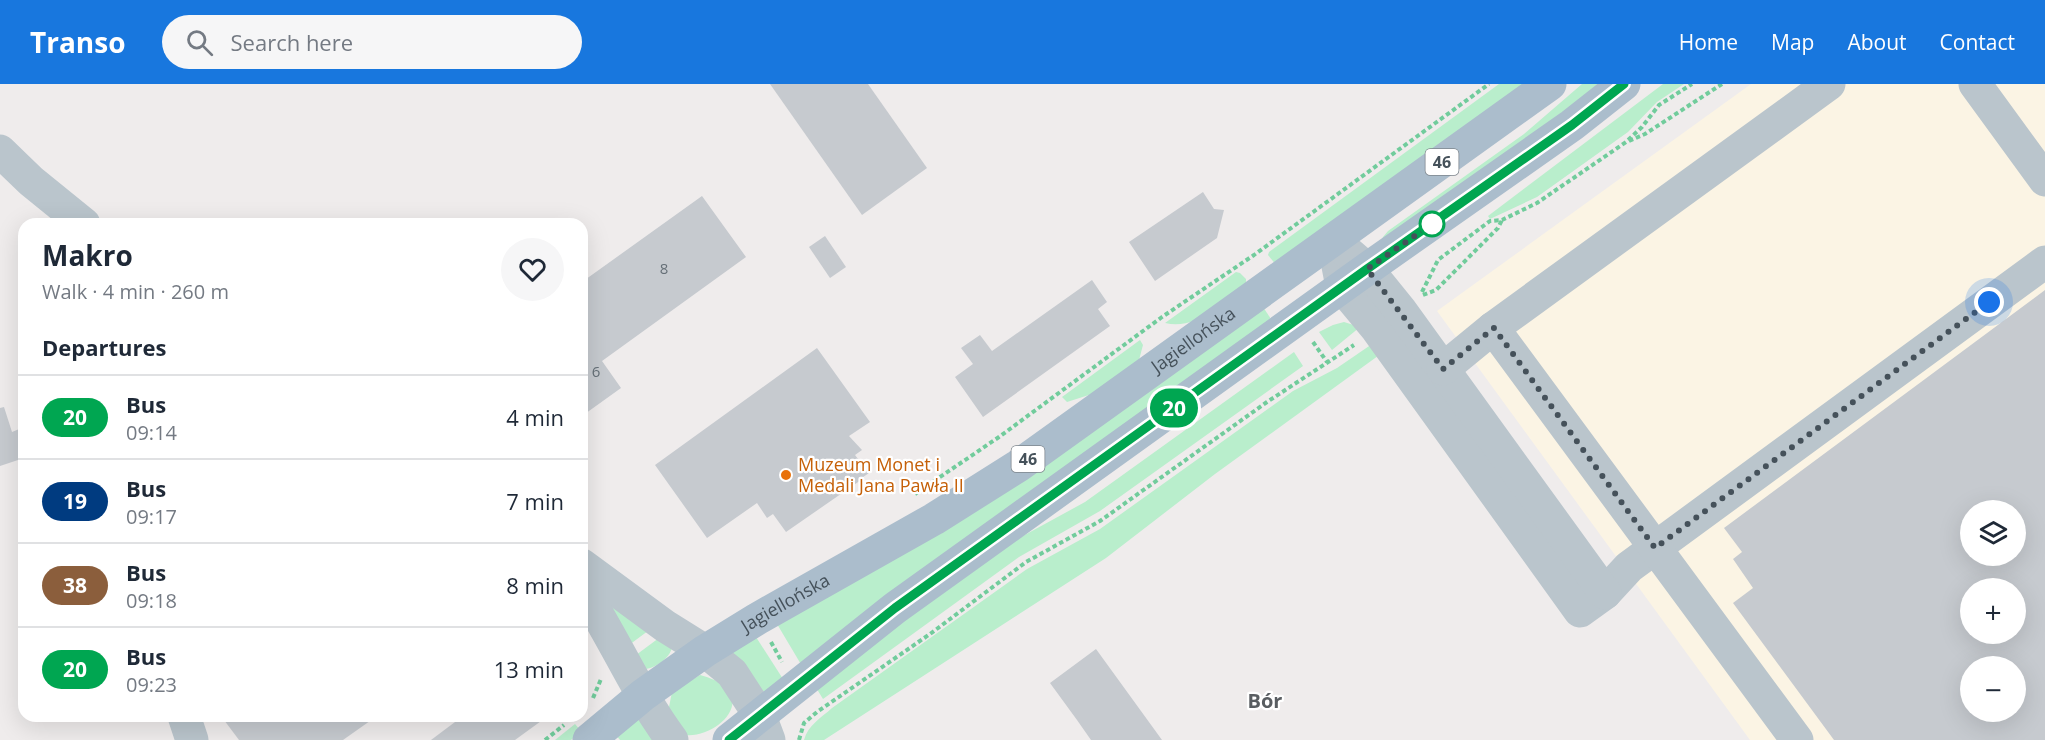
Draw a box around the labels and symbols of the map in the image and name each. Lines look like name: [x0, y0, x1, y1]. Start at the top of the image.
road number: 46: [1426, 149, 1458, 175]
unlabelled marker: [1419, 211, 1445, 237]
house number: 8: [660, 258, 668, 278]
your location: [1974, 287, 2004, 317]
street label: Jagiellońska: [1144, 301, 1240, 379]
house number: 6: [592, 361, 600, 381]
line badge: 20: [1147, 388, 1201, 428]
road number: 46: [1012, 446, 1044, 472]
place label: Muzeum Monet i Medali Jana Pawła II: [798, 452, 964, 497]
marker: Muzeum Monet i Medali Jana Pawła II: [779, 468, 793, 482]
street label: Jagiellońska: [734, 567, 834, 638]
district label: Bór: [1248, 687, 1282, 714]

